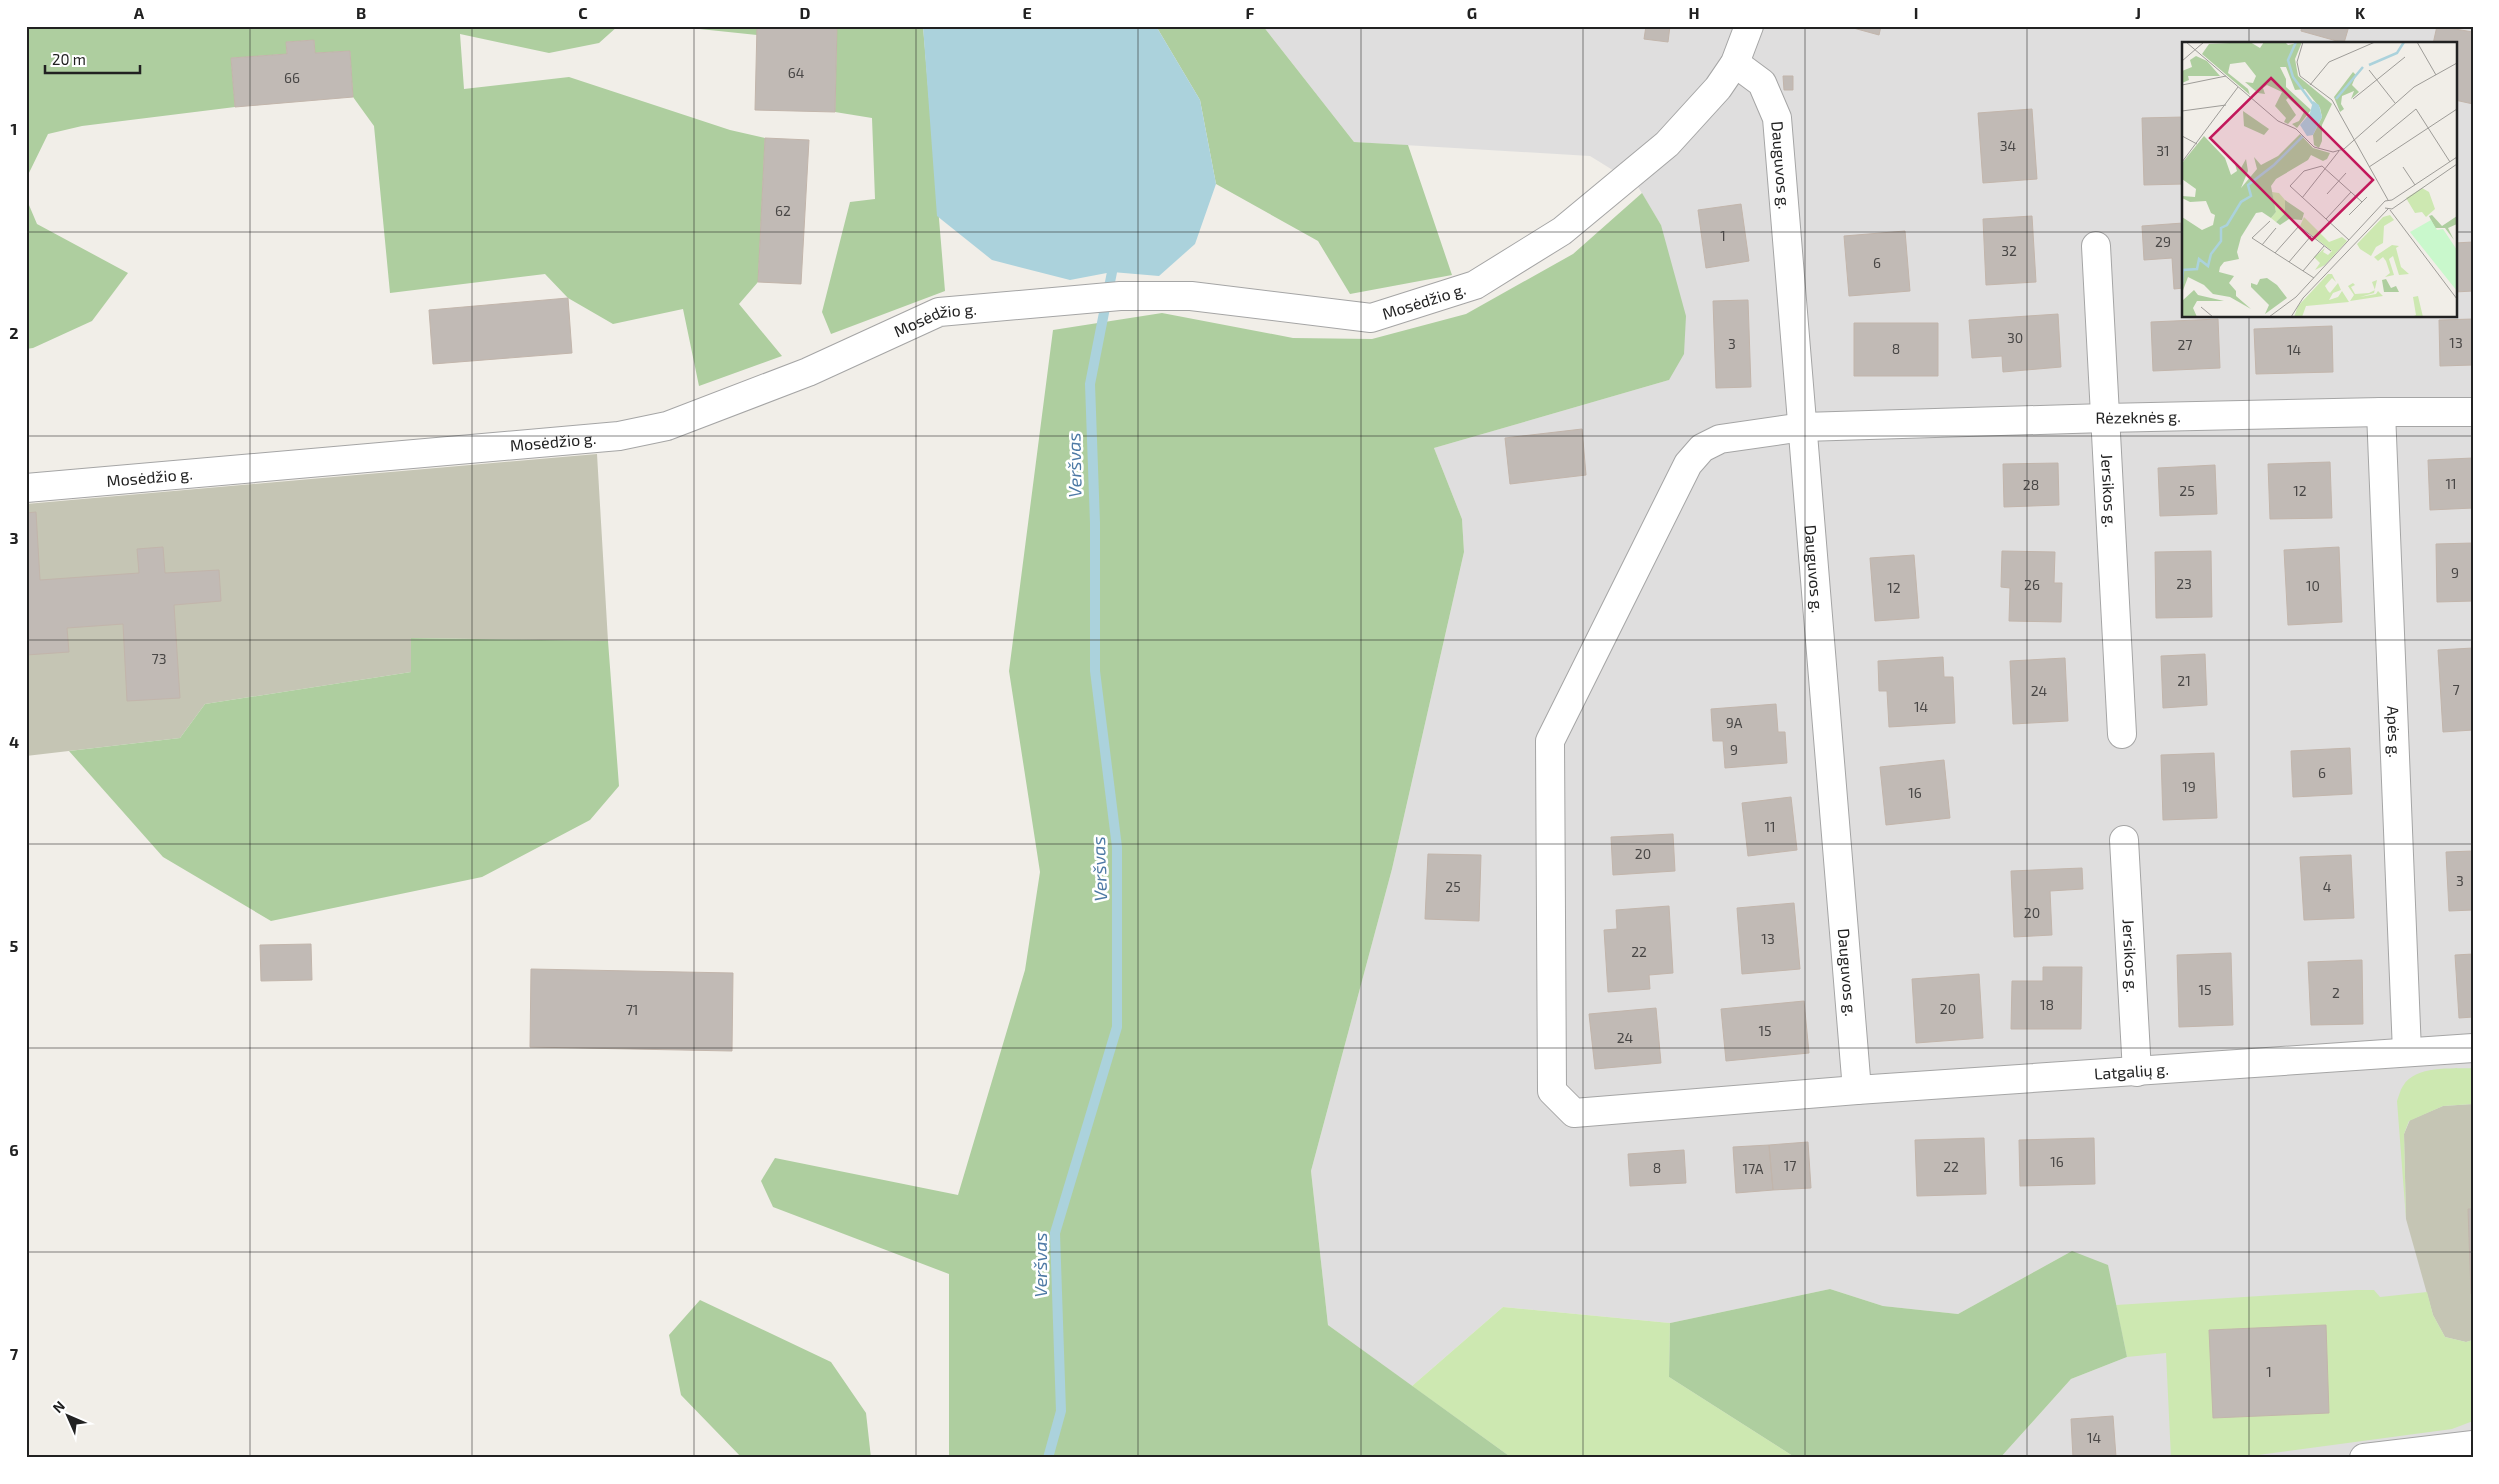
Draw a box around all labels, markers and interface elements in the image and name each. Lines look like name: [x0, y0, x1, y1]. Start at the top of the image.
text: A: [134, 3, 145, 22]
text: B: [356, 3, 366, 22]
text: C: [578, 3, 588, 22]
text: D: [800, 3, 811, 22]
text: E: [1022, 3, 1032, 22]
text: F: [1246, 3, 1255, 22]
text: G: [1467, 3, 1477, 22]
text: H: [1688, 3, 1700, 22]
text: I: [1914, 3, 1918, 22]
text: J: [2135, 3, 2141, 22]
text: K: [2355, 3, 2366, 22]
scale bar: [45, 42, 140, 74]
inset map: [2182, 42, 2456, 318]
text: 20 m: [52, 50, 86, 68]
house number: 64: [788, 64, 804, 81]
house number: 66: [284, 69, 300, 86]
text: 1: [11, 119, 17, 138]
street label: Dauguvos g.: [1768, 120, 1794, 210]
house number: 34: [2000, 137, 2016, 154]
house number: 31: [2156, 142, 2170, 159]
house number: 62: [775, 202, 791, 219]
house number: 1: [1720, 227, 1726, 244]
house number: 29: [2155, 233, 2171, 250]
house number: 32: [2001, 242, 2017, 259]
house number: 6: [1873, 254, 1881, 271]
street label: Mosėdžio g.: [1380, 279, 1468, 323]
street label: Mosėdžio g.: [891, 299, 978, 340]
text: 2: [9, 323, 19, 342]
house number: 30: [2007, 329, 2023, 346]
house number: 13: [2449, 334, 2463, 351]
house number: 3: [1728, 335, 1736, 352]
house number: 27: [2177, 336, 2193, 353]
house number: 8: [1892, 340, 1900, 357]
house number: 14: [2287, 341, 2301, 358]
street label: Rėzeknės g.: [2095, 406, 2181, 427]
street label: Mosėdžio g.: [509, 428, 597, 455]
water label: Veršvas: [1062, 432, 1086, 498]
street label: Jersikos g.: [2098, 453, 2121, 528]
street label: Mosėdžio g.: [106, 463, 193, 490]
house number: 11: [2445, 475, 2457, 492]
house number: 28: [2023, 476, 2039, 493]
house number: 25: [2179, 482, 2195, 499]
house number: 12: [2293, 482, 2307, 499]
street label: Dauguvos g.: [1802, 524, 1828, 614]
text: 3: [9, 528, 19, 547]
house number: 9: [2451, 564, 2459, 581]
house number: 23: [2176, 575, 2192, 592]
house number: 26: [2024, 576, 2040, 593]
house number: 10: [2306, 577, 2320, 594]
house number: 12: [1887, 579, 1901, 596]
house number: 73: [152, 650, 166, 667]
house number: 21: [2177, 672, 2191, 689]
house number: 7: [2452, 681, 2460, 698]
house number: 24: [2031, 682, 2047, 699]
house number: 14: [1914, 698, 1928, 715]
street label: Apės g.: [2384, 705, 2405, 758]
house number: 9A: [1726, 714, 1743, 731]
text: 4: [9, 732, 19, 751]
house number: 9: [1730, 741, 1738, 758]
house number: 6: [2318, 764, 2326, 781]
house number: 19: [2182, 778, 2196, 795]
house number: 16: [1908, 784, 1922, 801]
house number: 11: [1764, 818, 1776, 835]
water label: Veršvas: [1087, 836, 1111, 902]
house number: 20: [1635, 845, 1651, 862]
house number: 3: [2456, 872, 2464, 889]
house number: 25: [1445, 878, 1461, 895]
house number: 4: [2323, 878, 2331, 895]
house number: 20: [2024, 904, 2040, 921]
street label: Jersikos g.: [2119, 918, 2143, 993]
street label: Dauguvos g.: [1835, 928, 1861, 1017]
house number: 13: [1761, 930, 1775, 947]
text: 5: [10, 936, 19, 955]
house number: 22: [1631, 943, 1647, 960]
house number: 15: [2198, 981, 2212, 998]
house number: 2: [2332, 984, 2340, 1001]
house number: 18: [2040, 996, 2054, 1013]
house number: 20: [1940, 1000, 1956, 1017]
house number: 71: [626, 1001, 638, 1018]
house number: 15: [1758, 1022, 1772, 1039]
house number: 24: [1617, 1029, 1633, 1046]
street label: Latgalių g.: [2093, 1059, 2169, 1083]
text: 6: [9, 1140, 19, 1159]
house number: 16: [2050, 1153, 2064, 1170]
house number: 17: [1784, 1157, 1796, 1174]
house number: 22: [1943, 1158, 1959, 1175]
house number: 8: [1653, 1159, 1661, 1176]
house number: 17A: [1743, 1160, 1764, 1177]
water label: Veršvas: [1029, 1232, 1051, 1298]
text: 7: [10, 1344, 19, 1363]
house number: 1: [2266, 1363, 2272, 1380]
north arrow: [42, 1392, 92, 1442]
text: N: [49, 1397, 68, 1416]
house number: 14: [2087, 1429, 2101, 1446]

